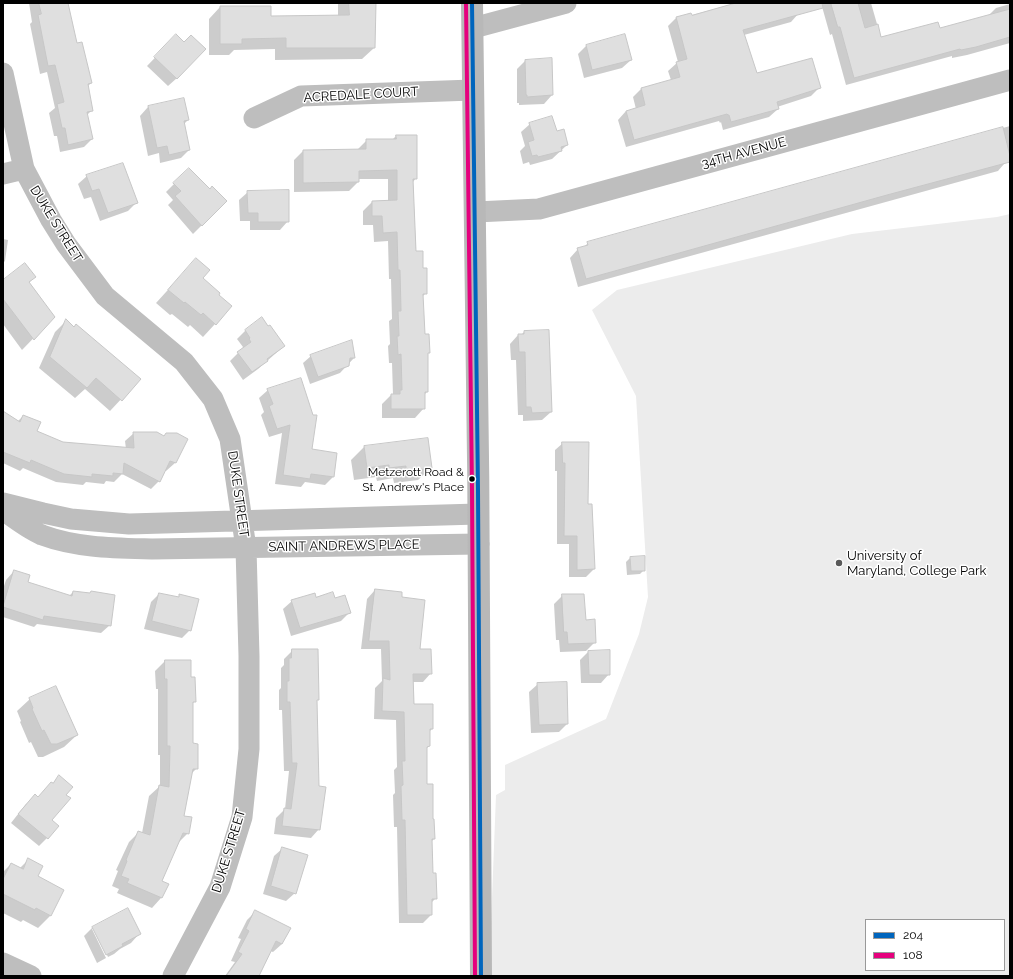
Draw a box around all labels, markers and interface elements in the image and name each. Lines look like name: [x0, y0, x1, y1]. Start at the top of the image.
street label: ACREDALE COURT: [303, 84, 419, 106]
street label: 34TH AVENUE: [700, 134, 788, 172]
street label: DUKE STREET: [26, 183, 86, 265]
street label: DUKE STREET: [224, 450, 252, 538]
place label: Metzerott Road & St. Andrew's Place: [362, 465, 464, 493]
marker: Metzerott Road & St. Andrew's Place: [467, 474, 477, 484]
street label: SAINT ANDREWS PLACE: [268, 537, 420, 555]
place label: University of Maryland, College Park: [847, 548, 986, 579]
marker: University of Maryland, College Park: [834, 558, 844, 568]
street label: DUKE STREET: [209, 807, 249, 895]
legend: [865, 919, 1005, 971]
text: 204: [903, 928, 923, 942]
text: 108: [903, 948, 923, 962]

